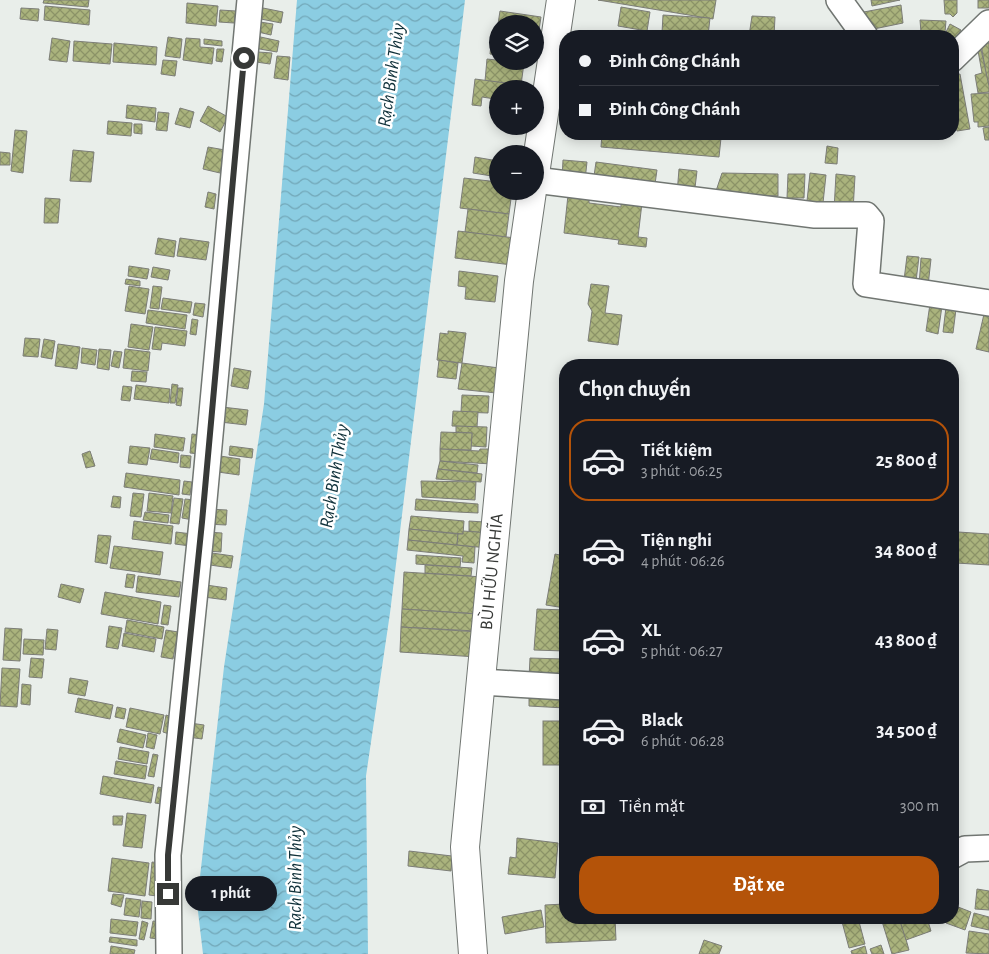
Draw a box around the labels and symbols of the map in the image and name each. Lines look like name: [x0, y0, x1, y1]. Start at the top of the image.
water label: Rạch Bình Thủy: [375, 22, 408, 128]
route start: [233, 47, 255, 69]
water label: Rạch Bình Thủy: [317, 423, 352, 529]
street label: BÙI HỮU NGHĨA: [476, 512, 507, 631]
water label: Rạch Bình Thủy: [286, 825, 305, 930]
callout: 1 phút: [186, 876, 278, 912]
route end: [157, 883, 179, 905]

